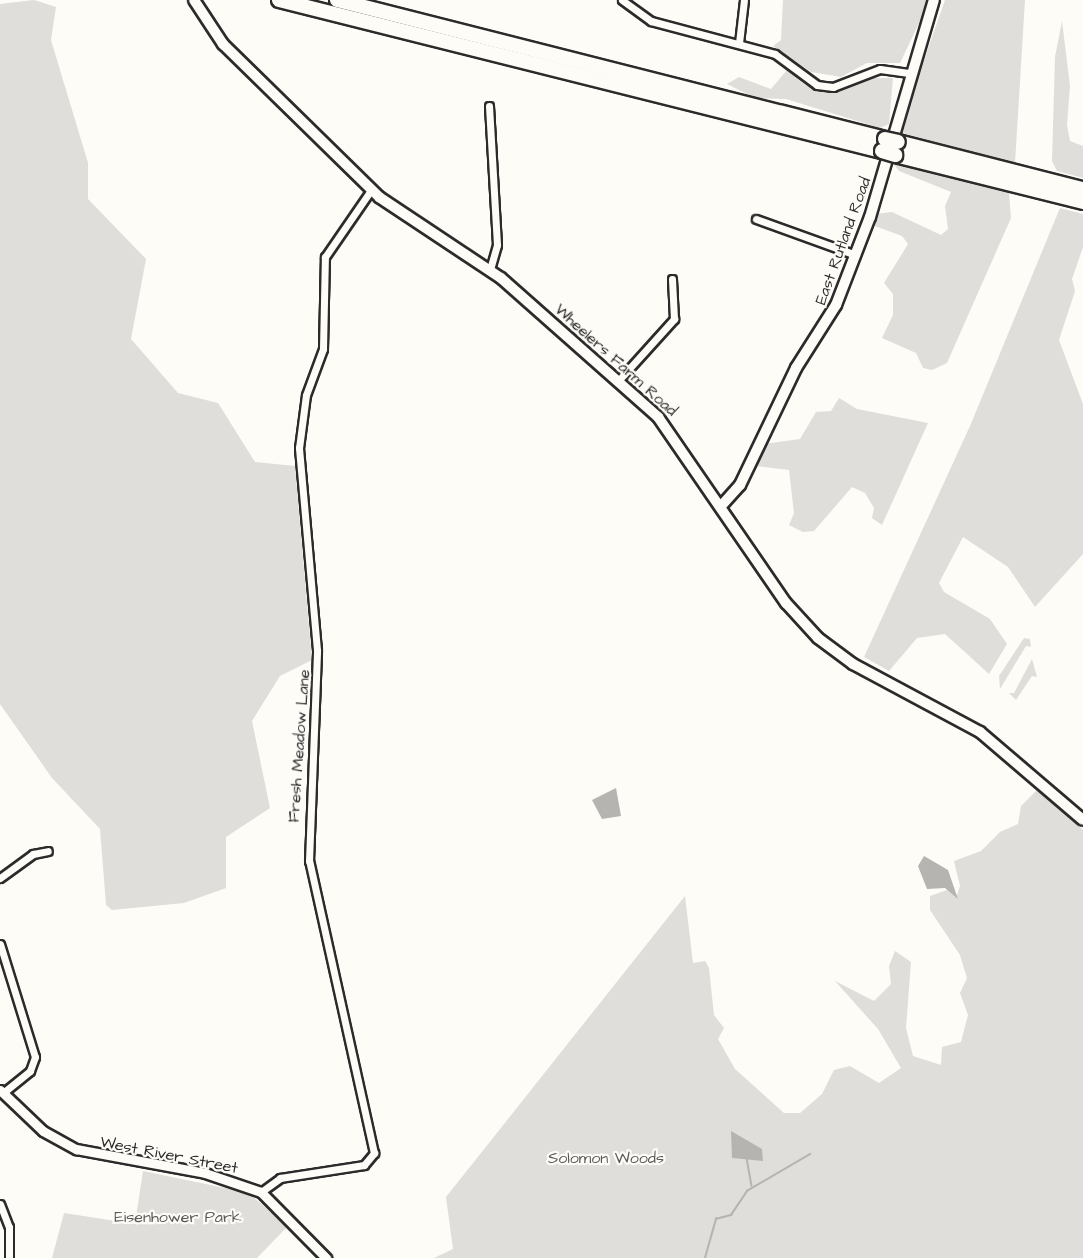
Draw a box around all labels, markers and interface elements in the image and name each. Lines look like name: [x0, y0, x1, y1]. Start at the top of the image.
street label: East Rutland Road: [811, 175, 875, 307]
street label: Wheelers Farm Road: [551, 300, 681, 420]
street label: Fresh Meadow Lane: [284, 669, 314, 823]
street label: West River Street: [98, 1132, 240, 1178]
park label: Solomon Woods: [548, 1148, 664, 1168]
park label: Eisenhower Park: [114, 1207, 242, 1227]

